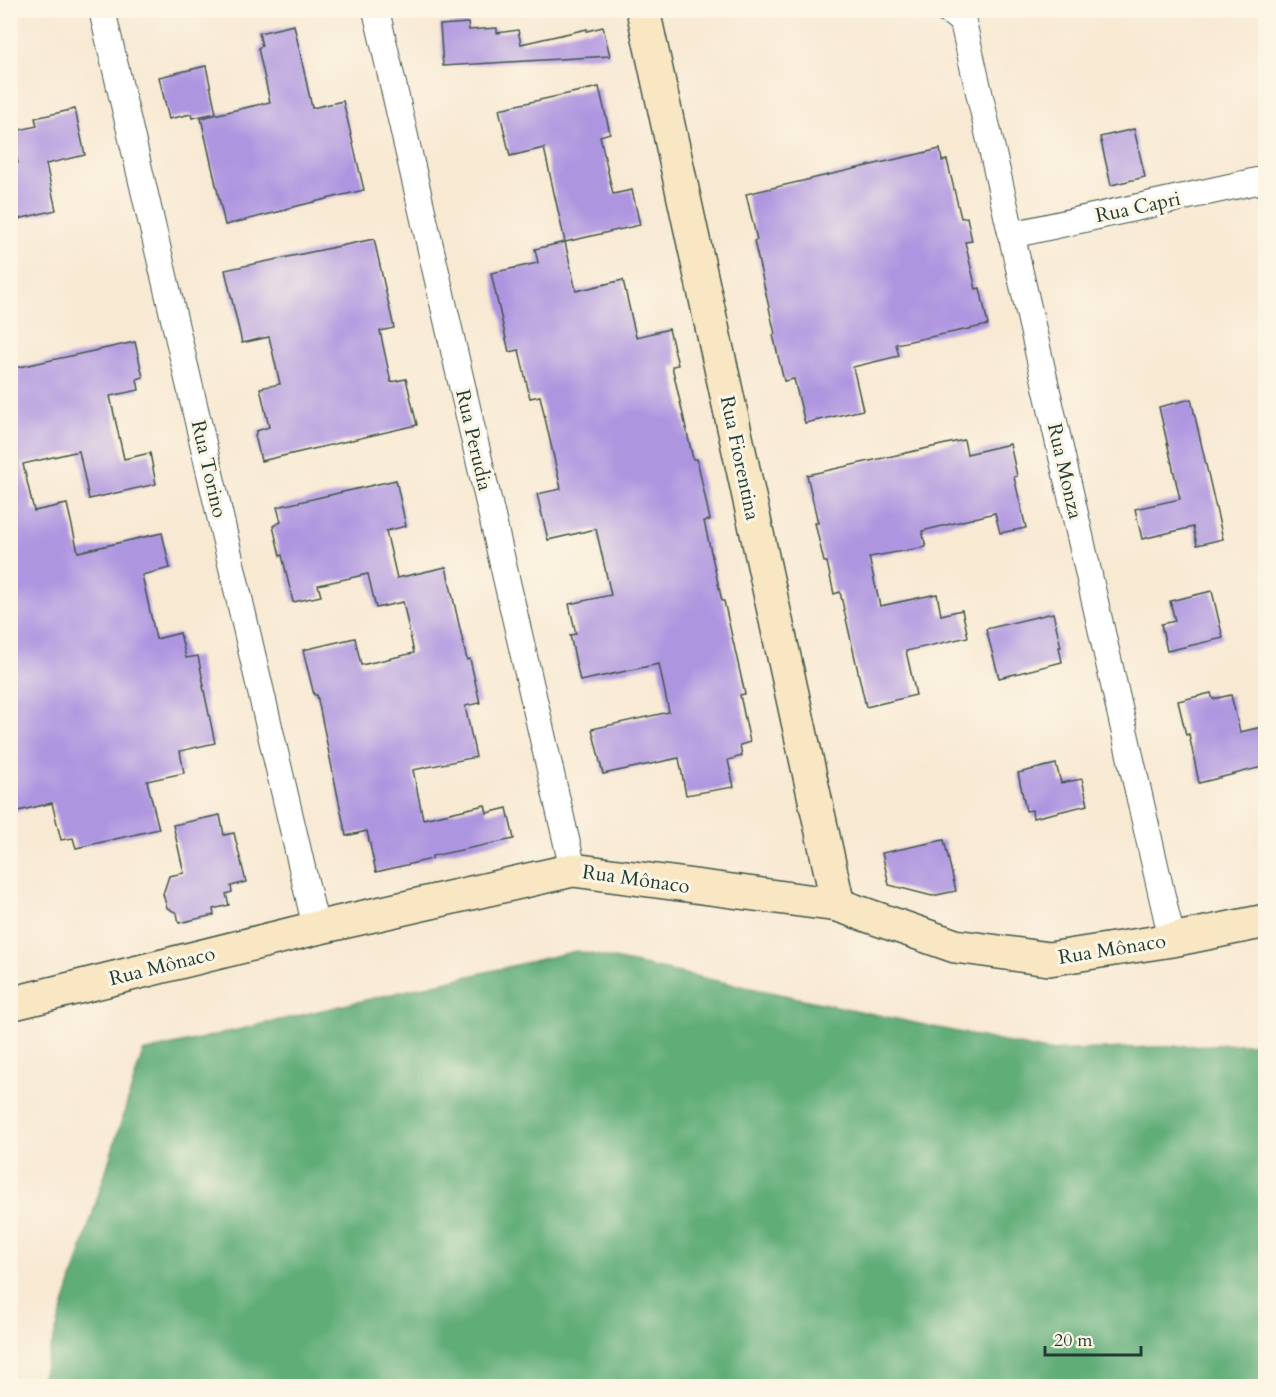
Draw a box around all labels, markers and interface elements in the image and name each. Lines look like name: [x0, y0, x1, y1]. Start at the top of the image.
street label: Rua Capri: [1093, 185, 1183, 229]
street label: Rua Perudia: [449, 387, 499, 494]
street label: Rua Fiorentina: [714, 393, 766, 523]
street label: Rua Torino: [185, 418, 233, 521]
street label: Rua Monza: [1041, 420, 1089, 522]
street label: Rua Mônaco: [580, 858, 692, 900]
street label: Rua Mônaco: [1056, 927, 1168, 971]
street label: Rua Mônaco: [106, 940, 218, 992]
scale bar: [1045, 1319, 1141, 1357]
text: 20 m: [1054, 1328, 1093, 1353]

